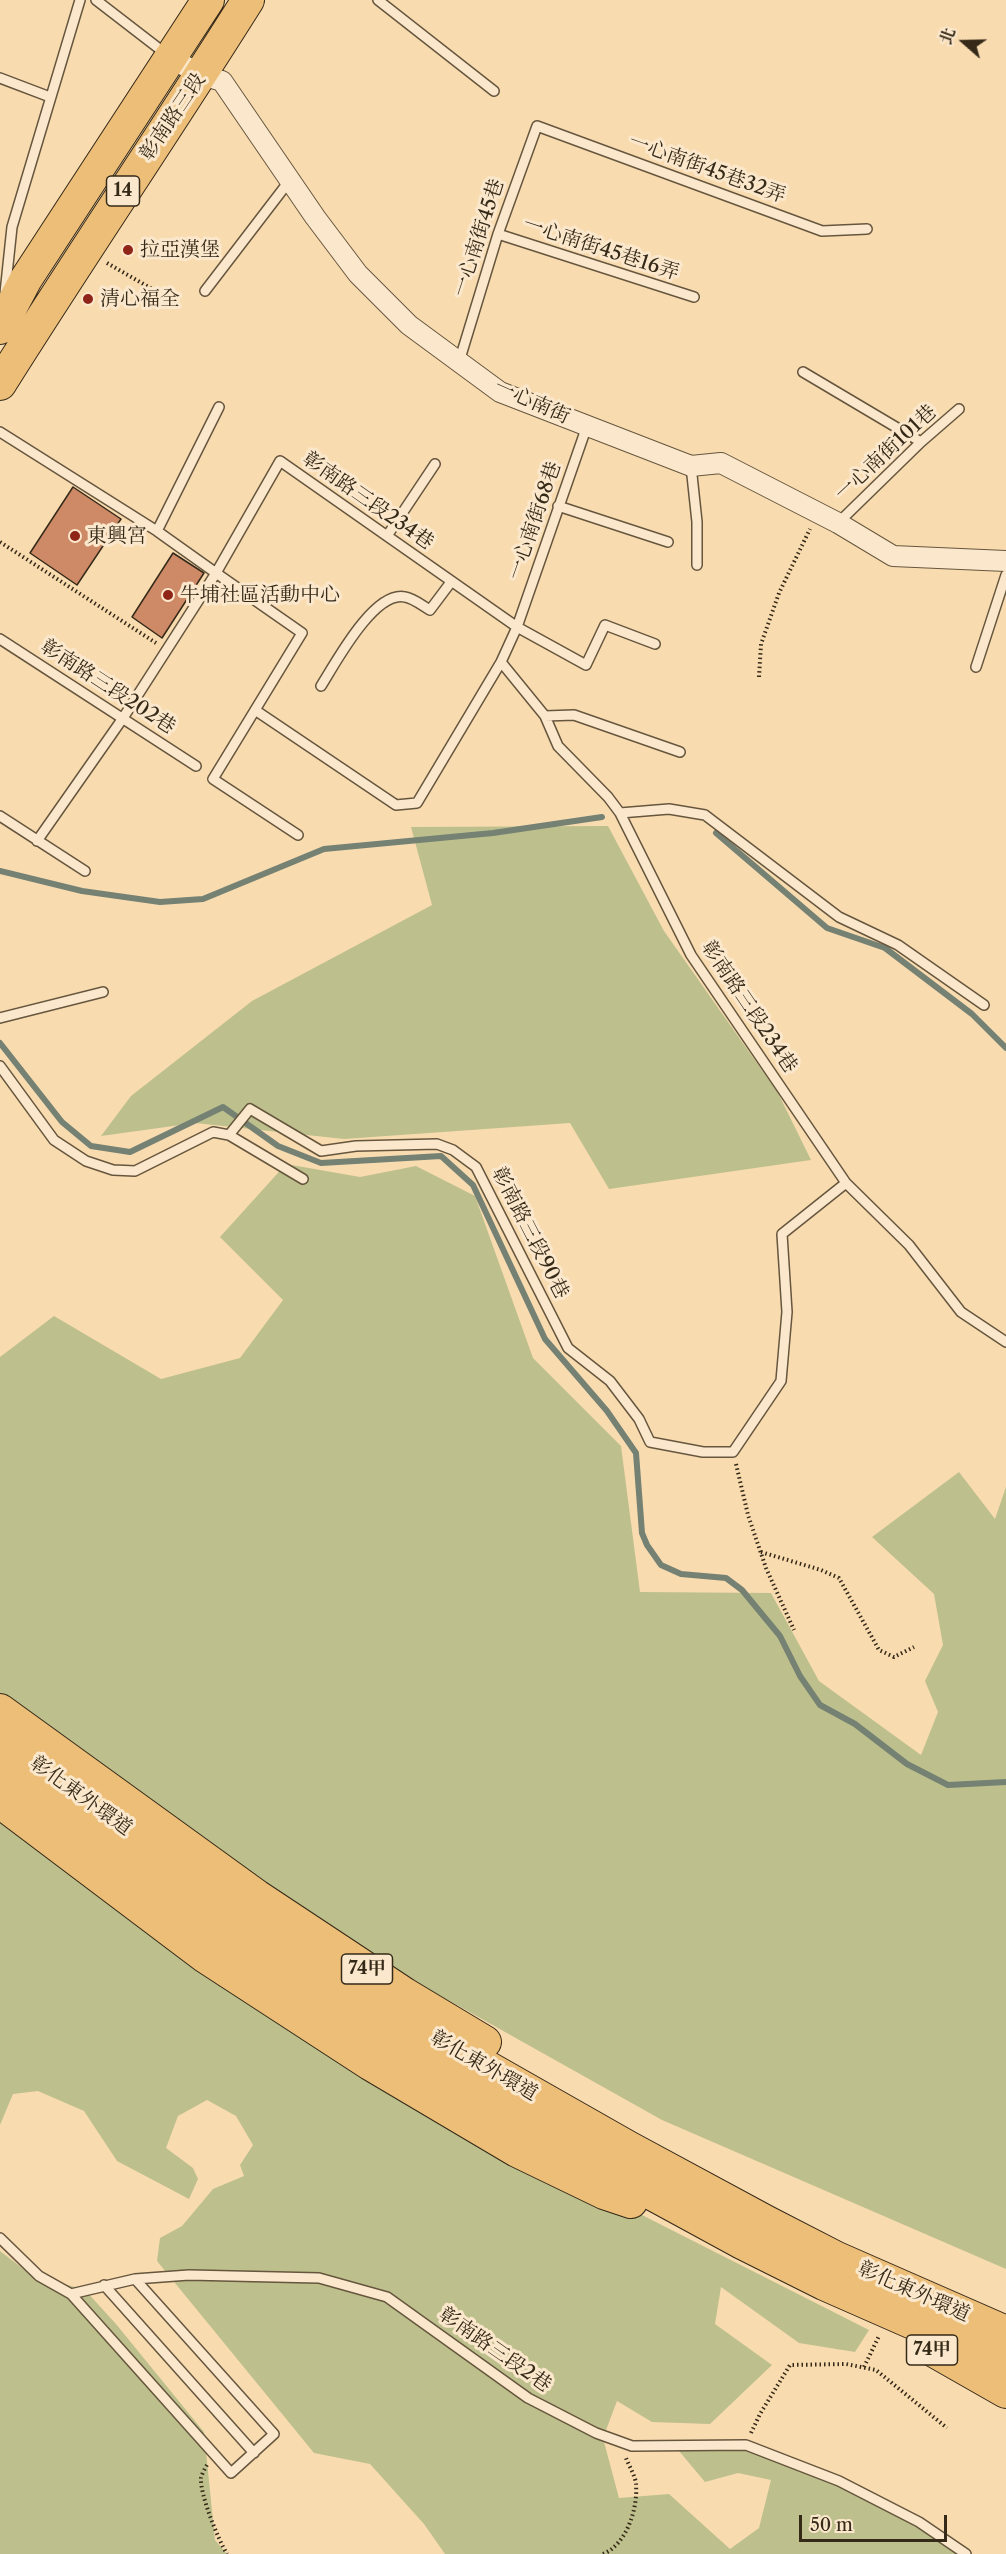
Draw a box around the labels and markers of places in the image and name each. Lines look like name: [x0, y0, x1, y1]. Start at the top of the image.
place label: 拉亞漢堡: [140, 238, 220, 262]
marker: 拉亞漢堡: [121, 243, 135, 257]
place label: 清心福全: [100, 287, 180, 311]
marker: 清心福全: [81, 292, 95, 306]
place label: 東興宮: [87, 524, 147, 548]
marker: 東興宮: [68, 529, 82, 543]
place label: 牛埔社區活動中心: [180, 583, 340, 607]
marker: 牛埔社區活動中心: [161, 588, 175, 602]

